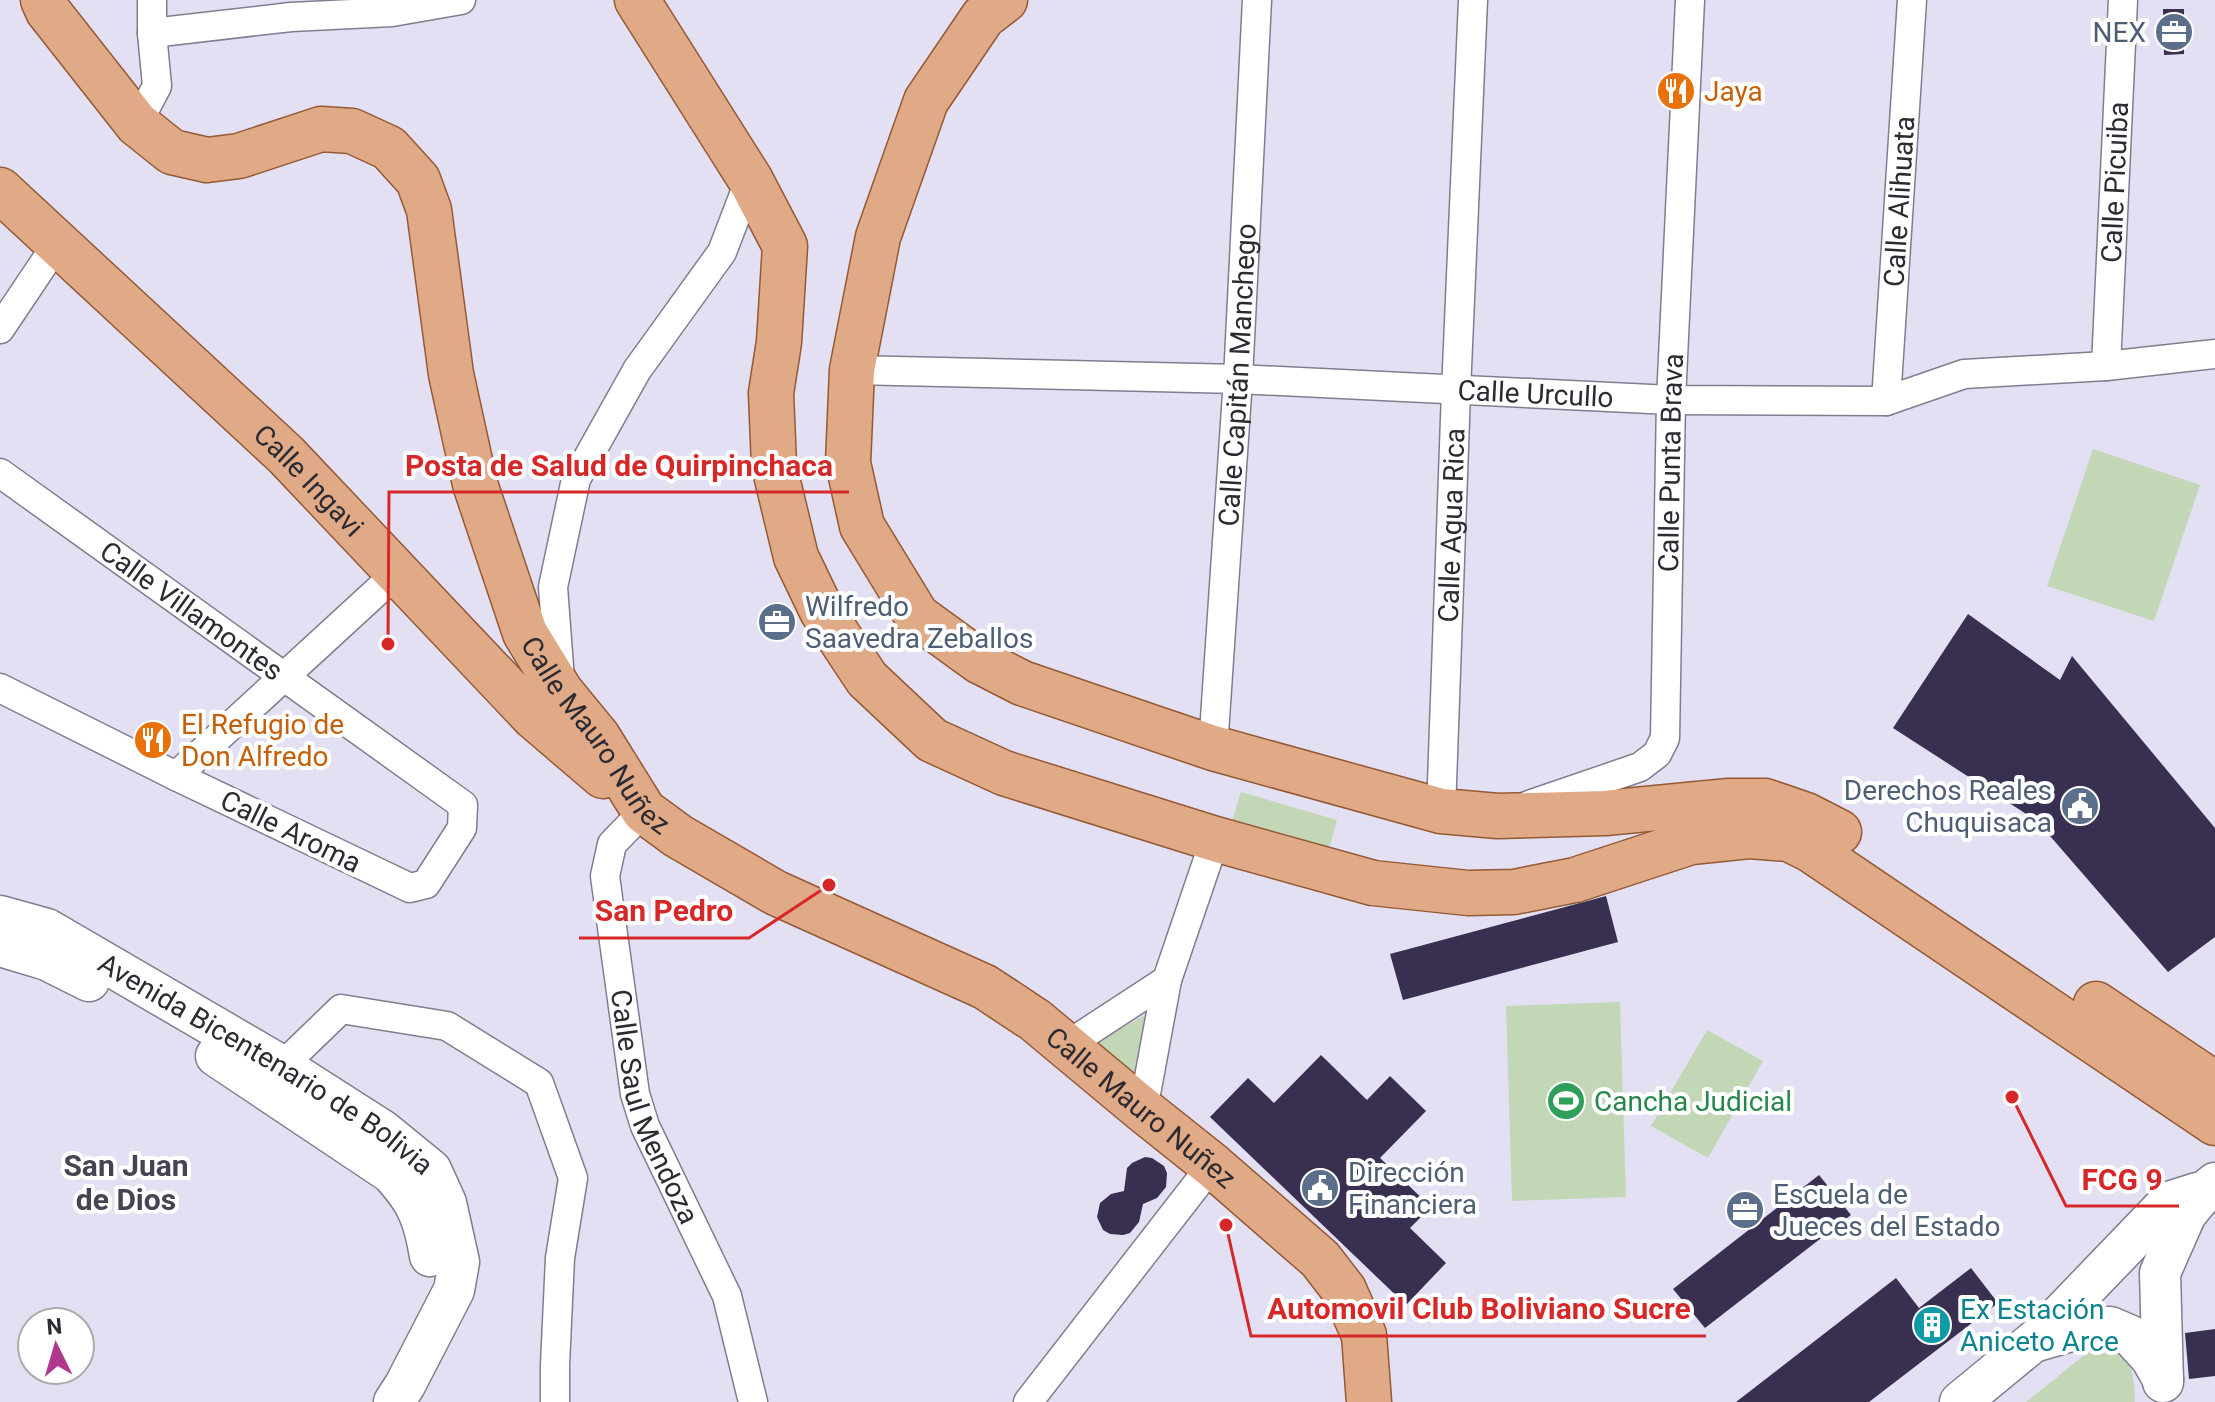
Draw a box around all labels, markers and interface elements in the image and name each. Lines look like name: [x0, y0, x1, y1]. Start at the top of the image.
office icon: NEX: [2153, 11, 2195, 53]
place label: NEX: [2093, 16, 2146, 49]
restaurant icon: Jaya: [1655, 70, 1697, 112]
place label: Jaya: [1704, 75, 1763, 108]
street label: Calle Picuiba: [2095, 101, 2135, 264]
street label: Calle Alihuata: [1877, 115, 1921, 288]
street label: Calle Capitán Manchego: [1212, 222, 1263, 527]
street label: Calle Punta Brava: [1652, 353, 1690, 572]
street label: Calle Urcullo: [1457, 374, 1614, 414]
street label: Calle Ingavi: [247, 418, 370, 543]
street label: Calle Agua Rica: [1432, 427, 1472, 623]
callout: Posta de Salud de Quirpinchaca: [389, 438, 849, 492]
text: Posta de Salud de Quirpinchaca: [405, 448, 833, 483]
street label: Calle Villamontes: [94, 534, 289, 688]
place label: Wilfredo Saavedra Zeballos: [805, 590, 1033, 655]
office icon: Wilfredo Saavedra Zeballos: [756, 601, 798, 643]
street label: Calle Mauro Nuñez: [514, 630, 676, 841]
place label: El Refugio de Don Alfredo: [181, 708, 344, 773]
restaurant icon: El Refugio de Don Alfredo: [132, 719, 174, 761]
place label: Derechos Reales Chuquisaca: [1844, 774, 2052, 839]
street label: Calle Aroma: [215, 783, 366, 880]
public building icon: Derechos Reales Chuquisaca: [2059, 785, 2101, 827]
callout: San Pedro: [579, 884, 749, 938]
text: San Pedro: [595, 893, 733, 928]
street label: Avenida Bicentenario de Bolivia: [92, 947, 440, 1182]
street label: Calle Saul Mendoza: [604, 987, 706, 1229]
street label: Calle Mauro Nuñez: [1039, 1020, 1243, 1195]
sports icon: Cancha Judicial: [1545, 1080, 1587, 1122]
place label: Cancha Judicial: [1594, 1085, 1792, 1118]
district label: San Juan de Dios: [63, 1148, 189, 1217]
callout: FCG 9: [2066, 1152, 2179, 1206]
place label: Dirección Financiera: [1348, 1156, 1477, 1221]
text: FCG 9: [2081, 1162, 2163, 1197]
public building icon: Dirección Financiera: [1299, 1167, 1341, 1209]
place label: Escuela de Jueces del Estado: [1773, 1178, 2001, 1243]
office icon: Escuela de Jueces del Estado: [1724, 1189, 1766, 1231]
callout: Automovil Club Boliviano Sucre: [1251, 1282, 1706, 1336]
text: Automovil Club Boliviano Sucre: [1267, 1291, 1691, 1326]
place label: Ex Estación Aniceto Arce: [1960, 1293, 2119, 1358]
building icon: Ex Estación Aniceto Arce: [1911, 1304, 1953, 1346]
north arrow: [16, 1306, 96, 1386]
text: N: [45, 1313, 63, 1340]

